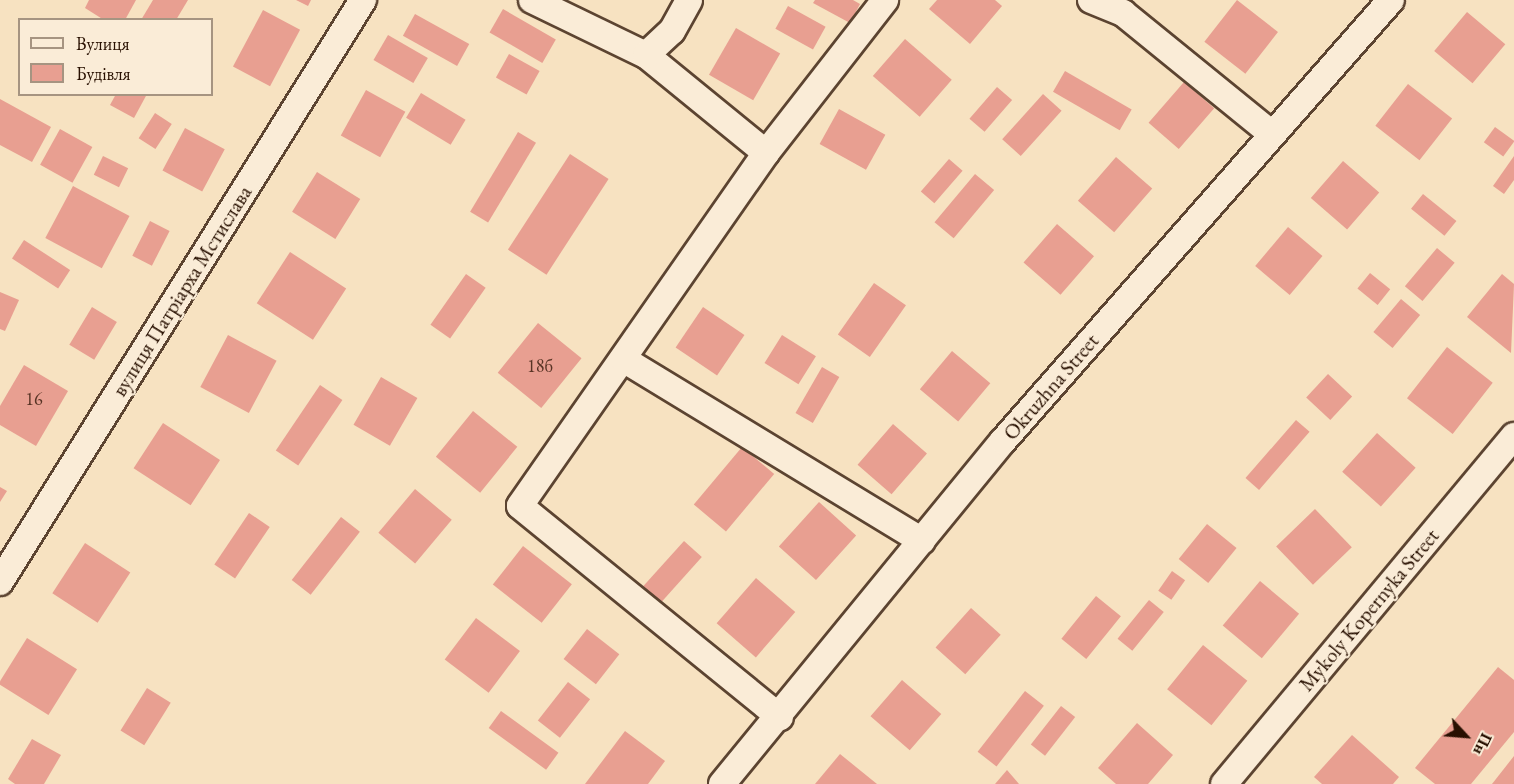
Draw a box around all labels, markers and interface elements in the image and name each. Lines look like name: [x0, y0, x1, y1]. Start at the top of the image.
legend: [18, 18, 213, 96]
text: Вулиця: [76, 32, 129, 55]
text: Будівля: [76, 62, 131, 85]
street label: вулиця Патріарха Мстислава: [107, 181, 257, 401]
street label: Okruzhna Street: [998, 329, 1104, 445]
house number: 18б: [527, 355, 553, 377]
house number: 16: [25, 388, 43, 410]
street label: Mykoly Kopernyka Street: [1294, 524, 1444, 696]
north arrow: [1436, 706, 1496, 766]
text: Пн: [1468, 730, 1497, 759]

